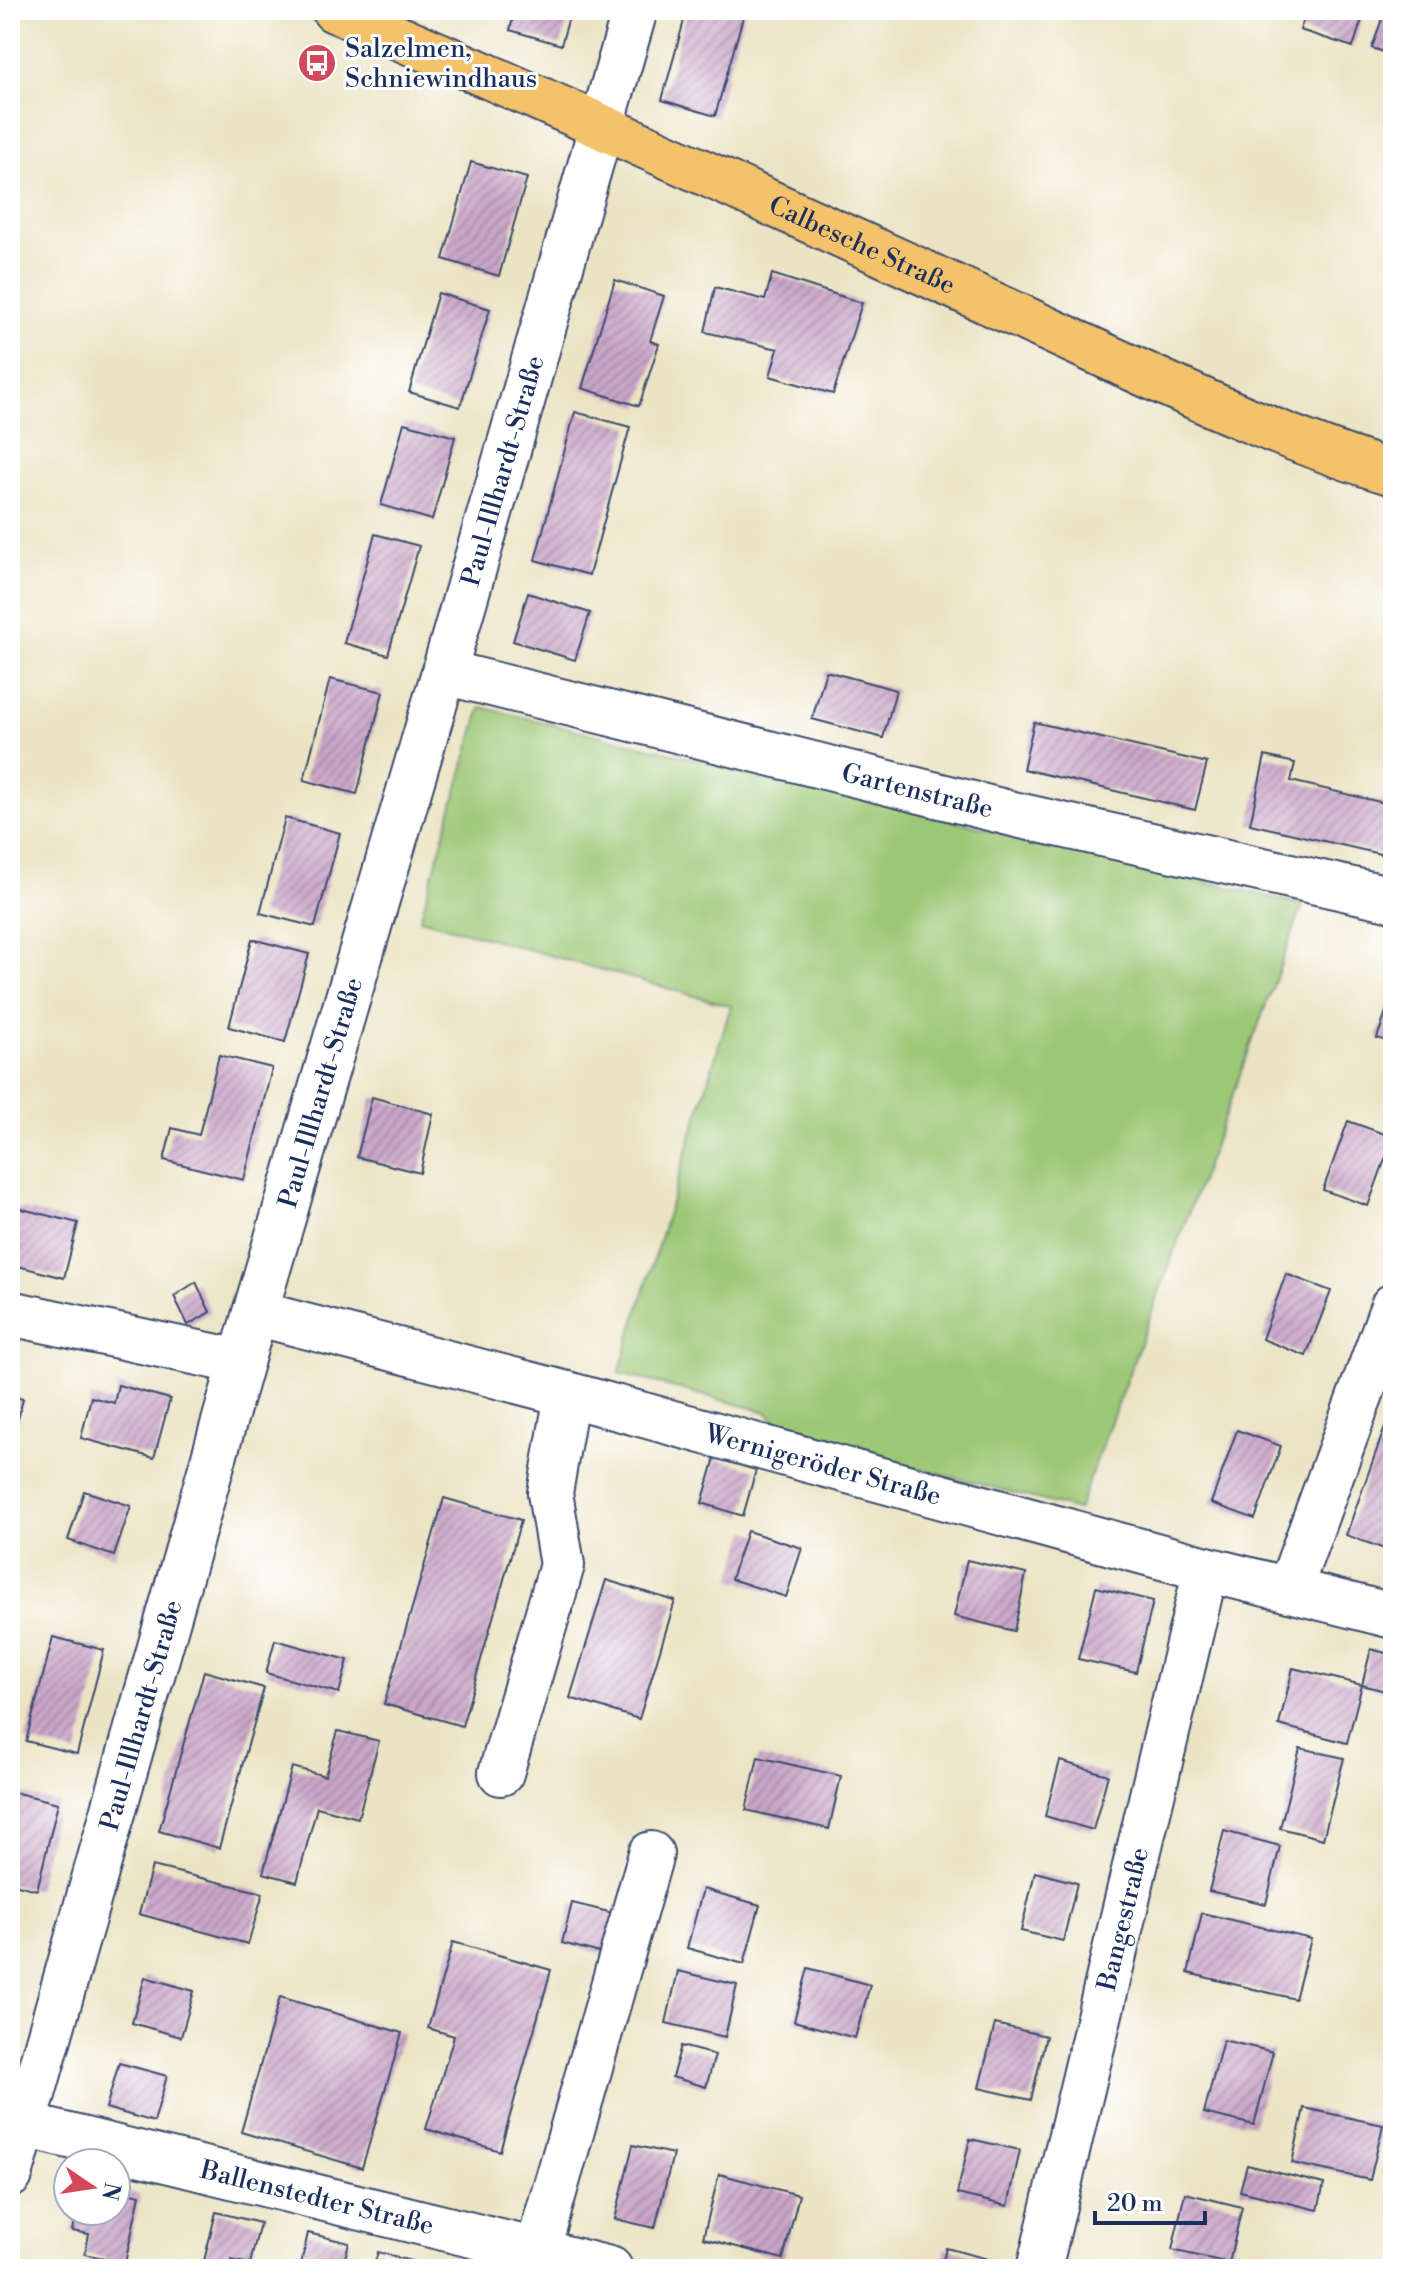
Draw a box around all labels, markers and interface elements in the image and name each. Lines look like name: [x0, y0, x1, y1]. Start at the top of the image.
place label: Salzelmen, Schniewindhaus: [345, 33, 537, 95]
bus stop icon: Salzelmen, Schniewindhaus: [296, 42, 338, 84]
street label: Calbesche Straße: [764, 189, 960, 302]
street label: Paul-Illhardt-Straße: [455, 352, 551, 590]
street label: Gartenstraße: [838, 757, 996, 825]
street label: Paul-Illhardt-Straße: [272, 974, 370, 1212]
street label: Wernigeröder Straße: [700, 1417, 945, 1513]
street label: Paul-Illhardt-Straße: [94, 1596, 190, 1835]
street label: Bangestraße: [1091, 1844, 1156, 1995]
north arrow: [52, 2147, 132, 2227]
street label: Ballenstedter Straße: [196, 2154, 437, 2242]
scale bar: [1095, 2175, 1205, 2225]
text: N: [95, 2180, 125, 2203]
text: 20 m: [1107, 2189, 1163, 2219]

